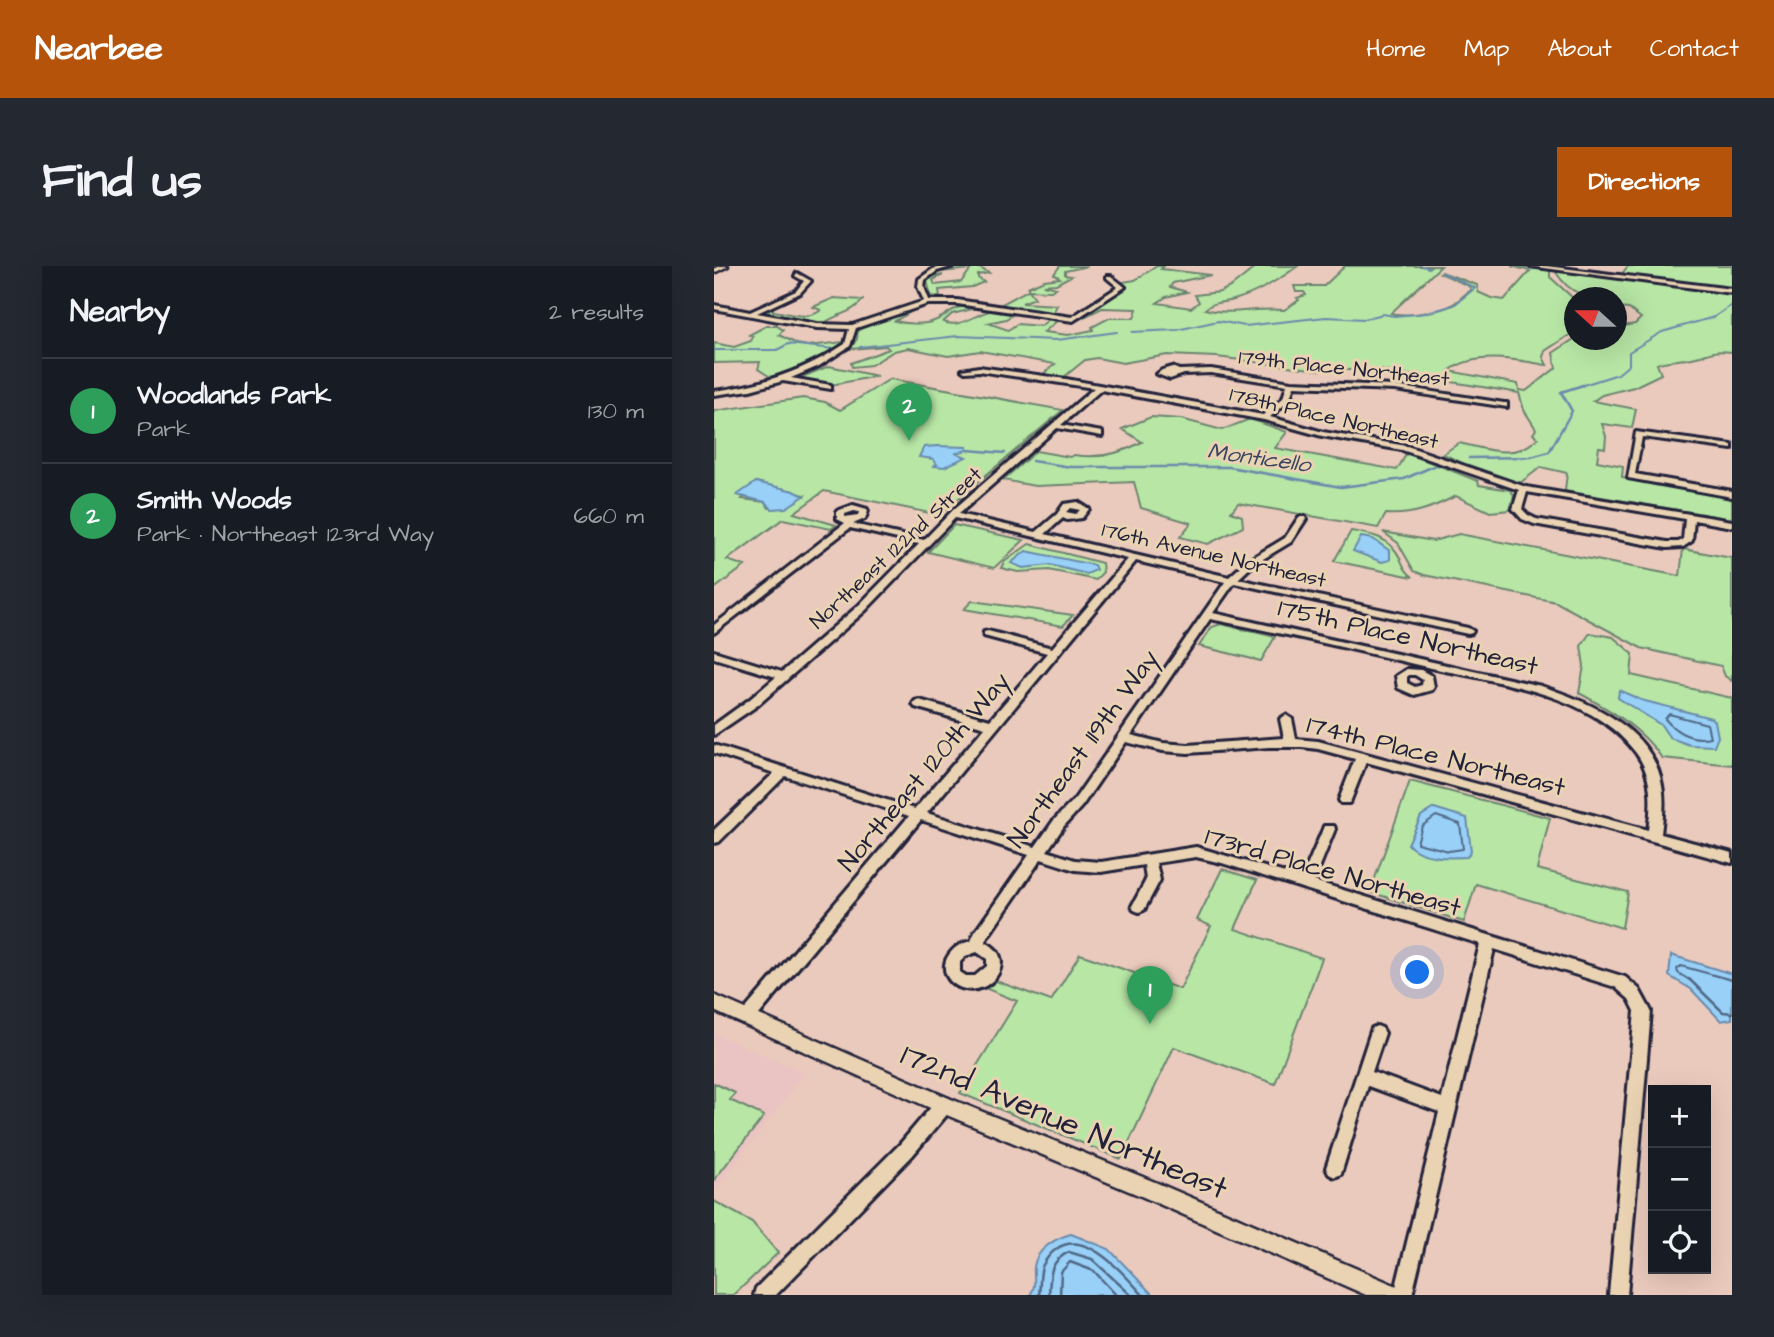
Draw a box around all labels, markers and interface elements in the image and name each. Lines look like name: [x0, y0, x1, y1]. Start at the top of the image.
text: Nearbee: [35, 26, 163, 72]
text: Home: [1366, 32, 1426, 66]
text: Map: [1464, 32, 1509, 66]
text: About: [1547, 32, 1612, 66]
text: Contact: [1650, 32, 1739, 66]
button: Directions: [1557, 147, 1732, 217]
text: Find us: [42, 148, 202, 216]
north arrow: [1564, 287, 1627, 350]
text: Nearby: [70, 291, 170, 333]
text: 2 results: [549, 296, 644, 328]
street label: 179th Place Northeast: [1237, 343, 1451, 394]
text: Woodlands Park: [137, 377, 331, 413]
street label: 178th Place Northeast: [1227, 380, 1442, 456]
pin: 2: [886, 383, 932, 441]
text: 1: [92, 395, 94, 427]
text: 130 m: [588, 395, 644, 427]
text: Park: [137, 413, 190, 445]
water label: Monticello: [1206, 435, 1314, 481]
street label: Northeast 122nd Street: [803, 460, 989, 636]
text: Smith Woods: [137, 482, 292, 518]
text: 2: [86, 500, 100, 532]
text: 660 m: [574, 500, 644, 532]
street label: 176th Avenue Northeast: [1099, 515, 1329, 595]
text: Park · Northeast 123rd Way: [137, 518, 434, 550]
street label: 175th Place Northeast: [1274, 590, 1542, 685]
street label: Northeast 119th Way: [999, 643, 1169, 857]
street label: Northeast 120th Way: [830, 665, 1020, 881]
street label: 174th Place Northeast: [1303, 706, 1569, 806]
street label: 173rd Place Northeast: [1201, 818, 1466, 926]
your location: [1400, 955, 1434, 989]
pin: 1: [1127, 966, 1173, 1024]
street label: 172nd Avenue Northeast: [894, 1033, 1234, 1211]
map controls: [1648, 1085, 1711, 1274]
button: +: [1648, 1085, 1711, 1148]
button: −: [1648, 1148, 1711, 1211]
button: locate: [1648, 1211, 1711, 1274]

